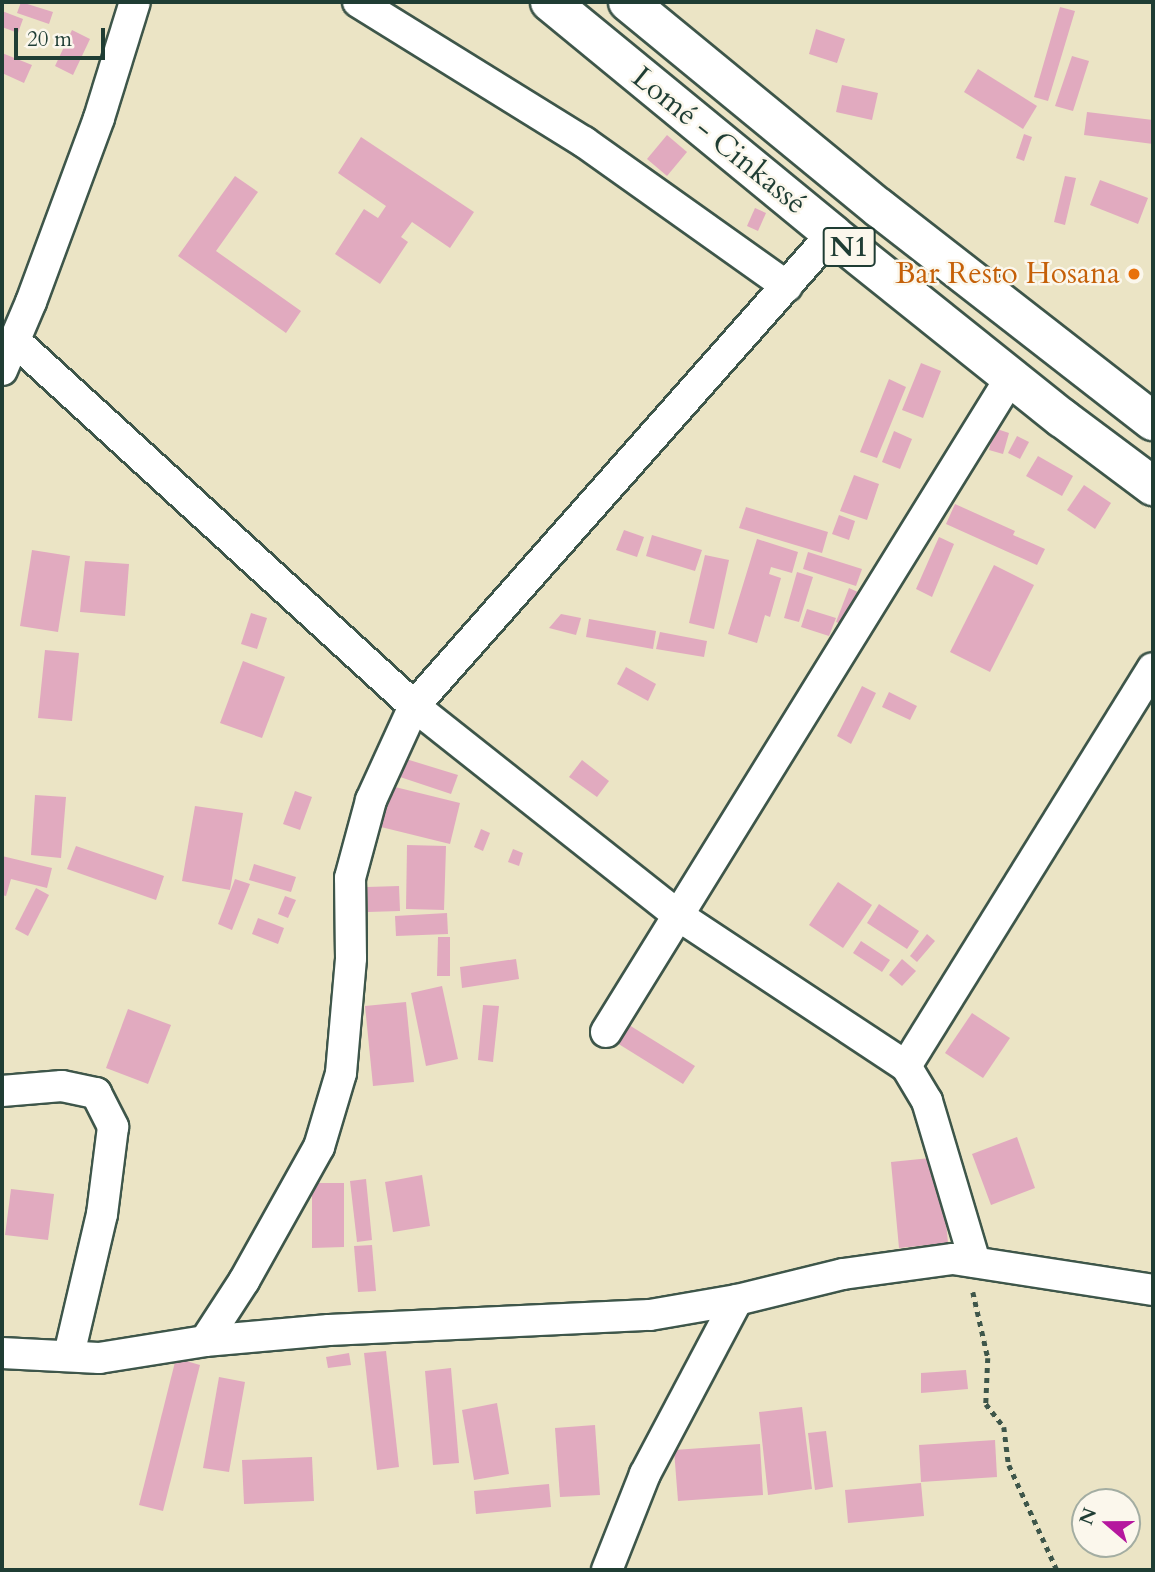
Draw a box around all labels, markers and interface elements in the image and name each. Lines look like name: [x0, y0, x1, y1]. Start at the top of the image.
scale bar: [18, 14, 108, 58]
text: 20 m: [27, 25, 72, 54]
street label: Lomé - Cinkassé: [625, 60, 813, 222]
road number: N1: [821, 222, 877, 272]
place label: Bar Resto Hosana: [895, 256, 1120, 292]
marker: Bar Resto Hosana: [1126, 266, 1142, 282]
north arrow: [1071, 1488, 1141, 1558]
text: N: [1073, 1504, 1103, 1529]

